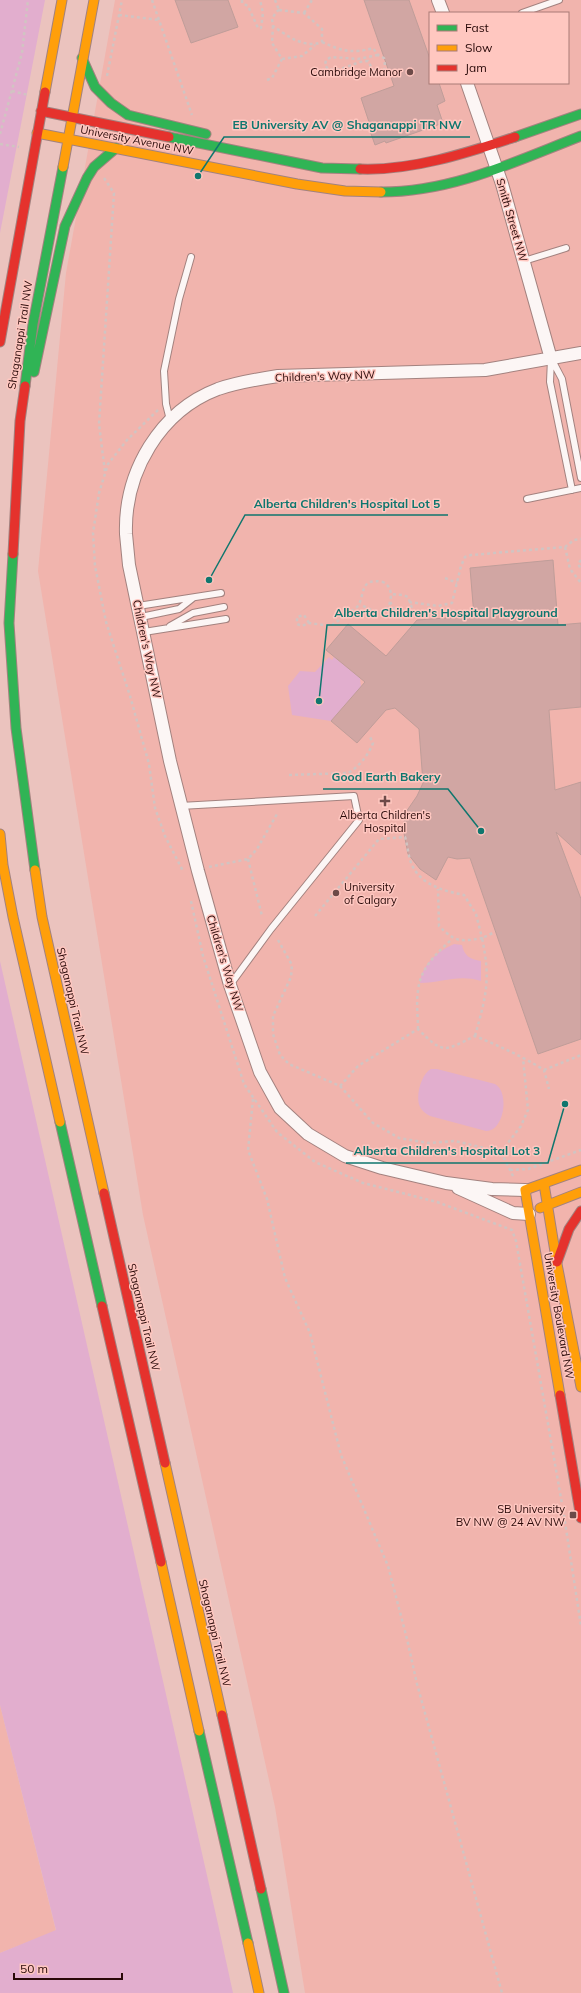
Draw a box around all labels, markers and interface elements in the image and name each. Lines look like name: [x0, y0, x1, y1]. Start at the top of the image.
legend: [429, 12, 569, 84]
text: Fast: [465, 20, 489, 35]
text: Slow: [465, 40, 493, 55]
text: Jam: [465, 60, 487, 75]
place label: Cambridge Manor: [310, 65, 402, 79]
marker: Cambridge Manor: [405, 67, 415, 77]
callout: EB University AV @ Shaganappi TR NW: [224, 113, 470, 137]
text: EB University AV @ Shaganappi TR NW: [232, 117, 462, 132]
street label: University Avenue NW: [79, 122, 195, 158]
street label: Smith Street NW: [493, 177, 531, 263]
street label: Shaganappi Trail NW: [5, 280, 35, 390]
street label: Children's Way NW: [275, 367, 375, 385]
callout: Alberta Children's Hospital Lot 5: [245, 491, 448, 515]
text: Alberta Children's Hospital Lot 5: [254, 496, 440, 511]
street label: Children's Way NW: [130, 599, 164, 699]
callout: Alberta Children's Hospital Playground: [327, 601, 566, 625]
text: Alberta Children's Hospital Playground: [334, 605, 558, 620]
callout: Good Earth Bakery: [323, 765, 448, 789]
text: Good Earth Bakery: [332, 769, 441, 784]
marker: Alberta Children's Hospital: [379, 795, 391, 807]
place label: Alberta Children's Hospital: [340, 808, 430, 835]
place label: University of Calgary: [344, 880, 397, 907]
marker: University of Calgary: [331, 888, 341, 898]
street label: Children's Way NW: [204, 913, 246, 1013]
street label: Shaganappi Trail NW: [54, 946, 92, 1056]
callout: Alberta Children's Hospital Lot 3: [346, 1139, 548, 1163]
text: Alberta Children's Hospital Lot 3: [354, 1143, 540, 1158]
street label: University Boulevard NW: [541, 1252, 577, 1380]
street label: Shaganappi Trail NW: [125, 1262, 163, 1372]
place label: SB University BV NW @ 24 AV NW: [456, 1502, 565, 1529]
marker: SB University BV NW @ 24 AV NW: [568, 1510, 578, 1520]
street label: Shaganappi Trail NW: [196, 1578, 234, 1688]
scale bar: [14, 1955, 122, 1981]
text: 50 m: [20, 1961, 48, 1976]

